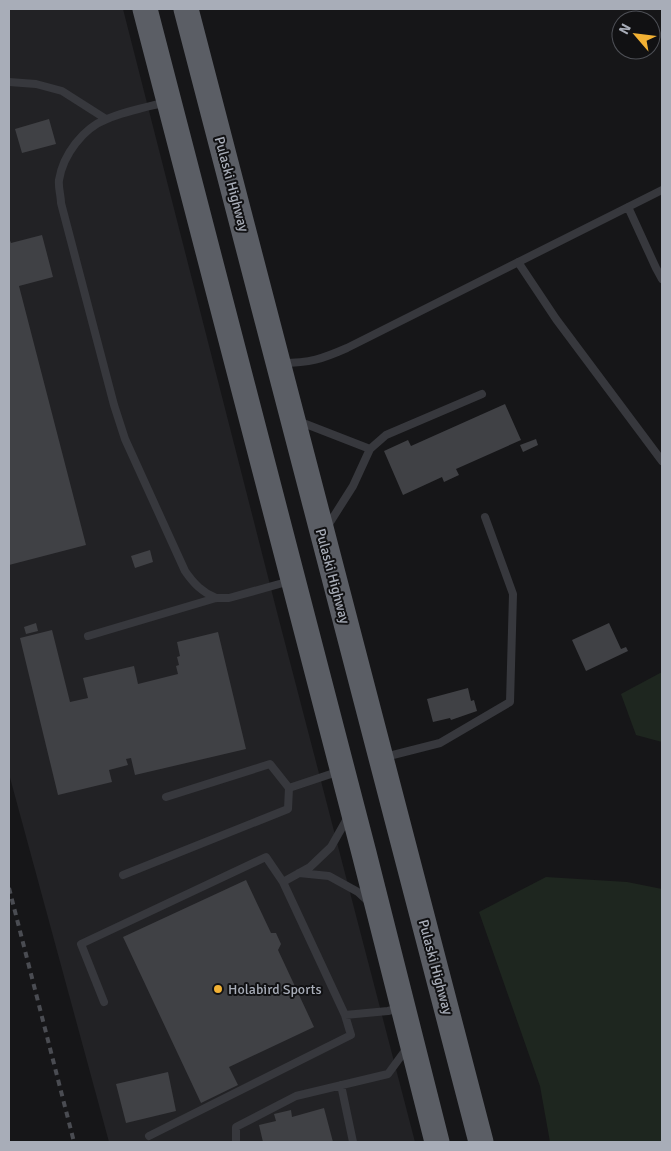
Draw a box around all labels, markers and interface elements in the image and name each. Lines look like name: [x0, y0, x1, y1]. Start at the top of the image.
north arrow: [611, 10, 661, 60]
text: N: [615, 21, 635, 37]
street label: Pulaski Highway: [211, 135, 253, 234]
street label: Pulaski Highway: [312, 527, 354, 626]
street label: Pulaski Highway: [415, 918, 457, 1017]
place label: Holabird Sports: [228, 981, 322, 998]
marker: Holabird Sports: [212, 983, 224, 995]

